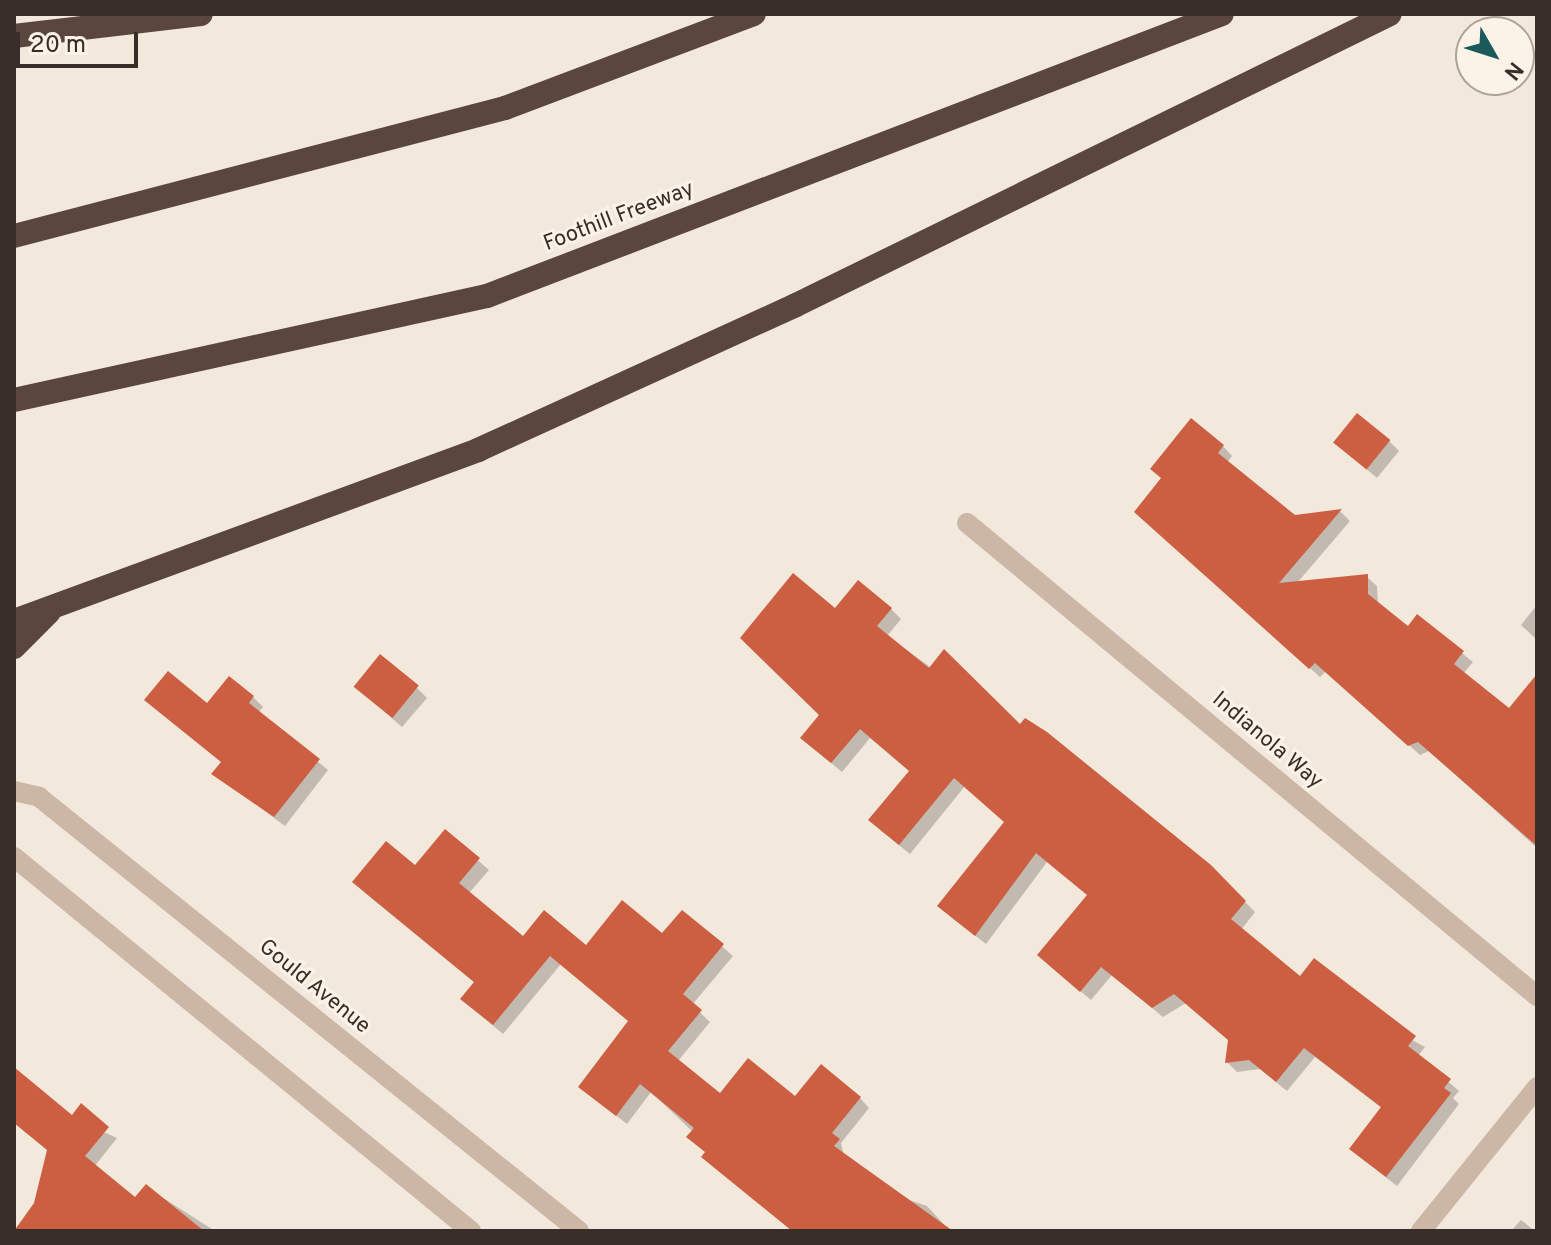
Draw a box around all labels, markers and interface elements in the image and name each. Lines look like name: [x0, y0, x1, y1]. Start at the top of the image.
scale bar: [20, 16, 142, 66]
north arrow: [1455, 16, 1535, 96]
text: 20 m: [30, 31, 86, 61]
text: N: [1497, 56, 1528, 85]
street label: Foothill Freeway: [540, 176, 698, 258]
street label: Indianola Way: [1206, 687, 1328, 795]
street label: Gould Avenue: [253, 934, 375, 1040]

